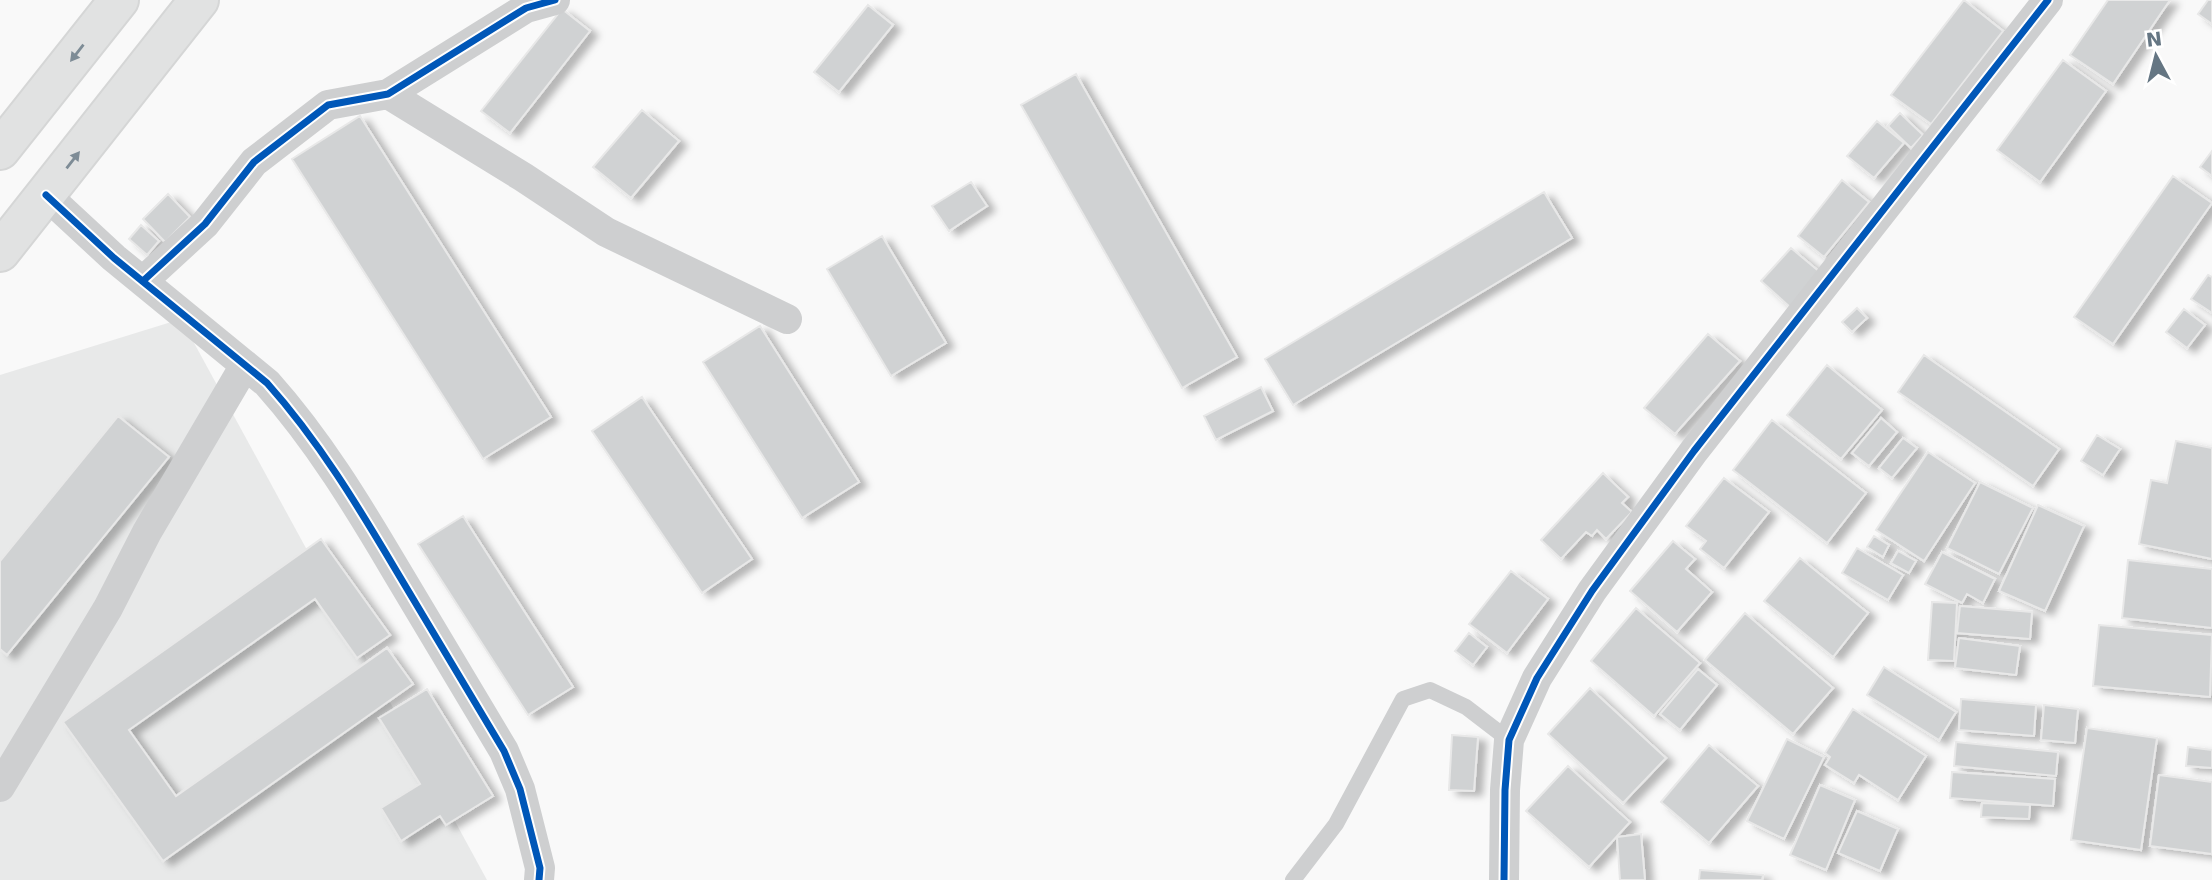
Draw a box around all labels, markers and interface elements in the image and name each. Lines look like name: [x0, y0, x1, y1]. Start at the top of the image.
north arrow: [2121, 21, 2191, 91]
text: N: [2145, 27, 2163, 51]
one-way arrow: [69, 44, 84, 62]
one-way arrow: [66, 152, 81, 170]

